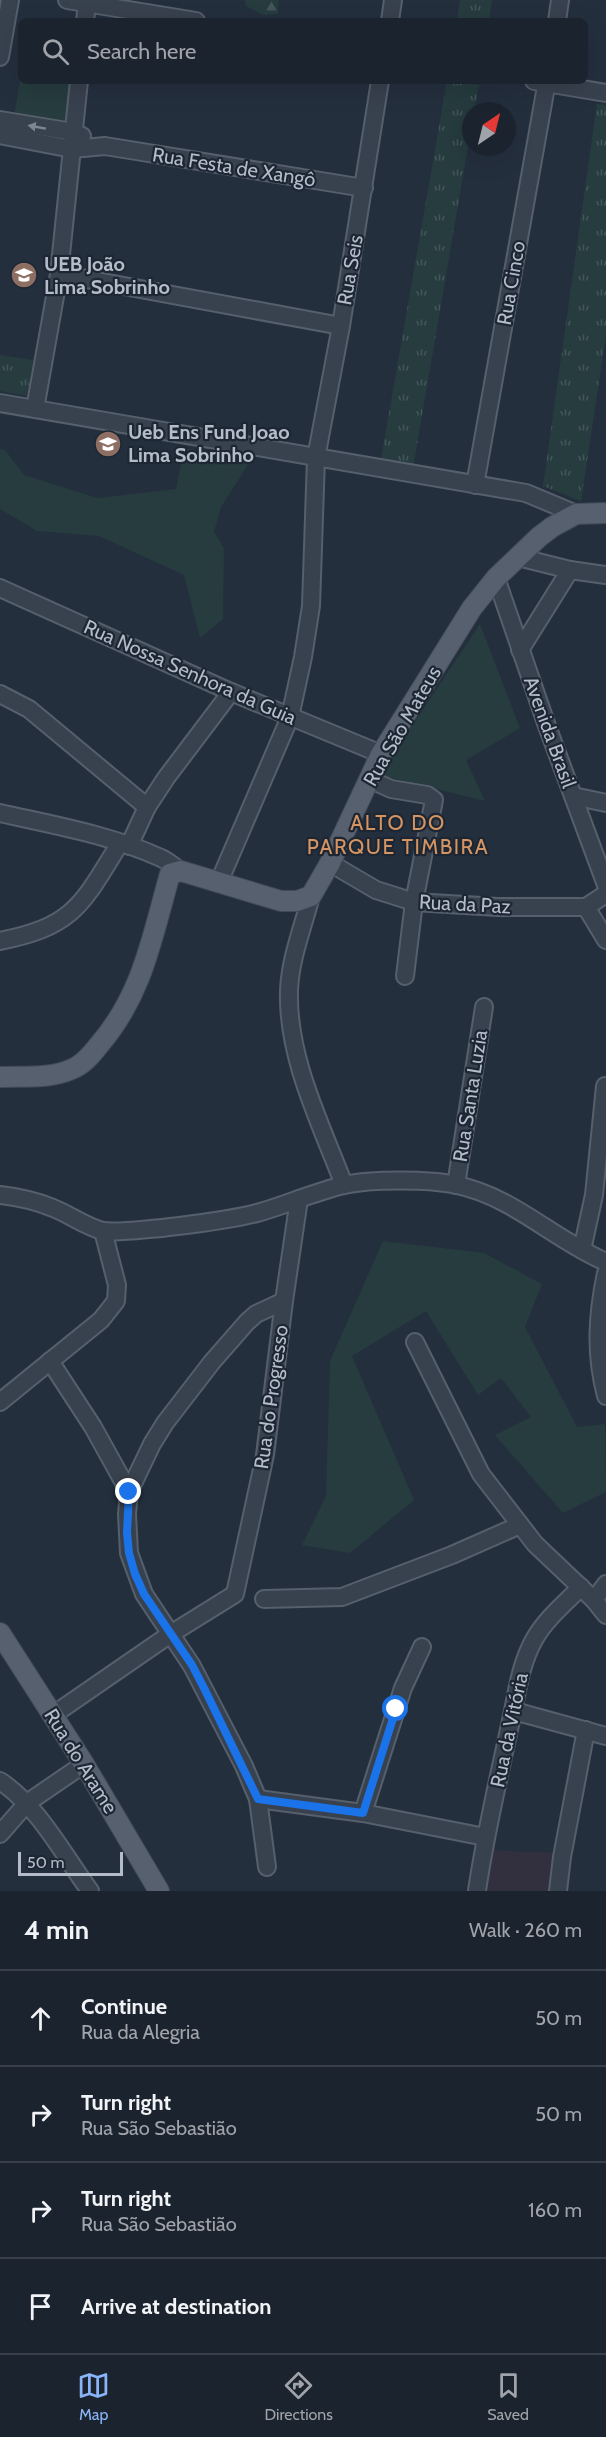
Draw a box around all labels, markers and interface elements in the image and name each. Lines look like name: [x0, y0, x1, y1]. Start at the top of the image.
search box: [18, 18, 588, 84]
icon: search: [39, 35, 72, 68]
text: Search here: [87, 38, 196, 65]
north arrow: [462, 102, 516, 156]
one-way arrow: [27, 122, 46, 131]
street label: Rua Festa de Xangô: [151, 142, 317, 192]
street label: Rua Seis: [332, 233, 368, 307]
street label: Rua Cinco: [492, 239, 530, 327]
place label: UEB João Lima Sobrinho: [44, 252, 170, 299]
school or university icon: UEB João Lima Sobrinho: [9, 260, 39, 290]
place label: Ueb Ens Fund Joao Lima Sobrinho: [128, 420, 290, 467]
school or university icon: Ueb Ens Fund Joao Lima Sobrinho: [93, 429, 123, 459]
street label: Rua Nossa Senhora da Guia: [80, 614, 300, 730]
street label: Rua São Mateus: [358, 662, 446, 790]
street label: Avenida Brasil: [519, 673, 581, 791]
district label: ALTO DO PARQUE TIMBIRA: [307, 810, 489, 859]
street label: Rua da Paz: [419, 890, 511, 918]
street label: Rua Santa Luzia: [448, 1028, 492, 1164]
street label: Rua do Progresso: [249, 1323, 293, 1471]
route end: [115, 1478, 141, 1504]
street label: Rua da Vitória: [485, 1670, 533, 1790]
route start: [382, 1695, 408, 1721]
street label: Rua do Arame: [39, 1704, 123, 1818]
scale bar: [18, 1849, 123, 1876]
text: 50 m: [27, 1853, 64, 1872]
text: 4 min: [24, 1914, 89, 1946]
text: Walk · 260 m: [469, 1918, 582, 1942]
text: Continue: [81, 1993, 167, 2020]
icon: ahead: [24, 2002, 57, 2035]
text: 50 m: [535, 2006, 582, 2030]
text: Rua da Alegria: [81, 2020, 200, 2044]
text: Turn right: [81, 2089, 171, 2116]
icon: right: [24, 2098, 57, 2131]
text: 50 m: [535, 2102, 582, 2126]
text: Rua São Sebastião: [81, 2116, 237, 2140]
text: Turn right: [81, 2185, 171, 2212]
icon: right: [24, 2194, 57, 2227]
text: 160 m: [528, 2198, 582, 2222]
text: Rua São Sebastião: [81, 2212, 237, 2236]
icon: arrive: [24, 2290, 57, 2323]
text: Arrive at destination: [81, 2293, 271, 2320]
tab: Map: [77, 2369, 110, 2424]
tab: Directions: [265, 2369, 333, 2424]
tab: Saved: [487, 2369, 529, 2424]

